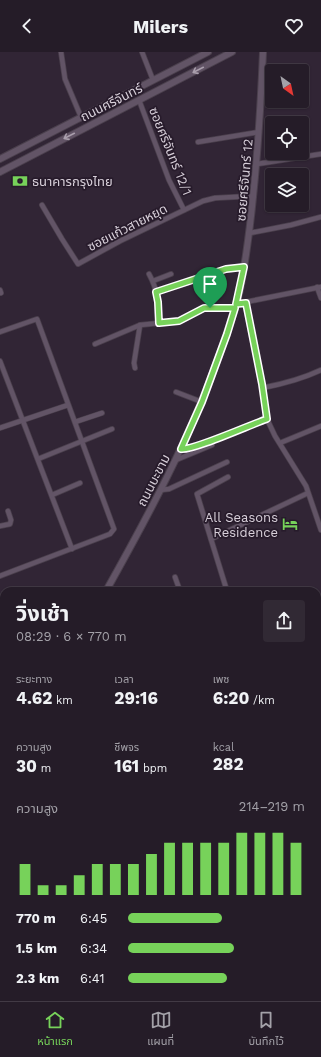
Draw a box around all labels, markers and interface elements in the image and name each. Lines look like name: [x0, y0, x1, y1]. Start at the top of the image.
icon: back: [16, 15, 38, 37]
icon: heart: [283, 15, 305, 37]
text: Milers: [133, 16, 188, 37]
north arrow: [265, 64, 309, 108]
map controls: [265, 64, 309, 212]
one-way arrow: [192, 67, 204, 74]
street label: ถนนศรีจันทร์: [78, 80, 145, 124]
street label: ซอยศรีจันทร์ 12/1: [146, 105, 195, 197]
button: locate: [265, 116, 309, 160]
one-way arrow: [64, 133, 76, 140]
street label: ซอยศรีจันทร์ 12: [233, 138, 256, 222]
button: layers: [265, 168, 309, 212]
bank icon: ธนาคารกรุงไทย: [11, 172, 29, 190]
place label: ธนาคารกรุงไทย: [32, 174, 113, 189]
street label: ซอยแก้วสายหยุด: [85, 201, 170, 254]
pin: [193, 267, 227, 308]
icon: arrive: [199, 273, 221, 295]
street label: ถนนบะขาม: [134, 452, 173, 509]
place label: All Seasons Residence: [205, 510, 278, 540]
hotel icon: All Seasons Residence: [281, 515, 299, 533]
button: share: [263, 600, 305, 642]
text: วิ่งเช้า: [16, 601, 69, 626]
text: 08:29 · 6 × 770 m: [16, 629, 127, 644]
text: ระยะทาง: [16, 673, 52, 686]
text: เวลา: [114, 673, 134, 686]
text: เพซ: [213, 673, 229, 686]
text: 4.62: [16, 688, 52, 708]
text: 29:16: [114, 688, 158, 708]
text: 6:20: [213, 688, 249, 708]
text: km: [52, 694, 73, 707]
text: /km: [249, 694, 275, 707]
text: ความสูง: [16, 741, 52, 754]
text: ชีพจร: [114, 741, 139, 754]
text: kcal: [213, 741, 234, 754]
text: 282: [213, 754, 244, 774]
text: 30: [16, 756, 37, 776]
text: 161: [114, 756, 139, 776]
text: m: [37, 762, 51, 775]
text: bpm: [139, 762, 167, 775]
text: 214–219 m: [239, 799, 305, 814]
text: ความสูง: [16, 801, 58, 816]
text: 770 m: [16, 911, 56, 926]
text: 6:45: [80, 911, 107, 926]
text: 1.5 km: [16, 941, 57, 956]
text: 6:34: [80, 941, 107, 956]
text: 2.3 km: [16, 971, 59, 986]
text: 6:41: [80, 971, 105, 986]
tab: หน้าแรก: [37, 1009, 73, 1050]
tab: แผนที่: [147, 1009, 174, 1050]
tab: บันทึกไว้: [248, 1009, 284, 1050]

